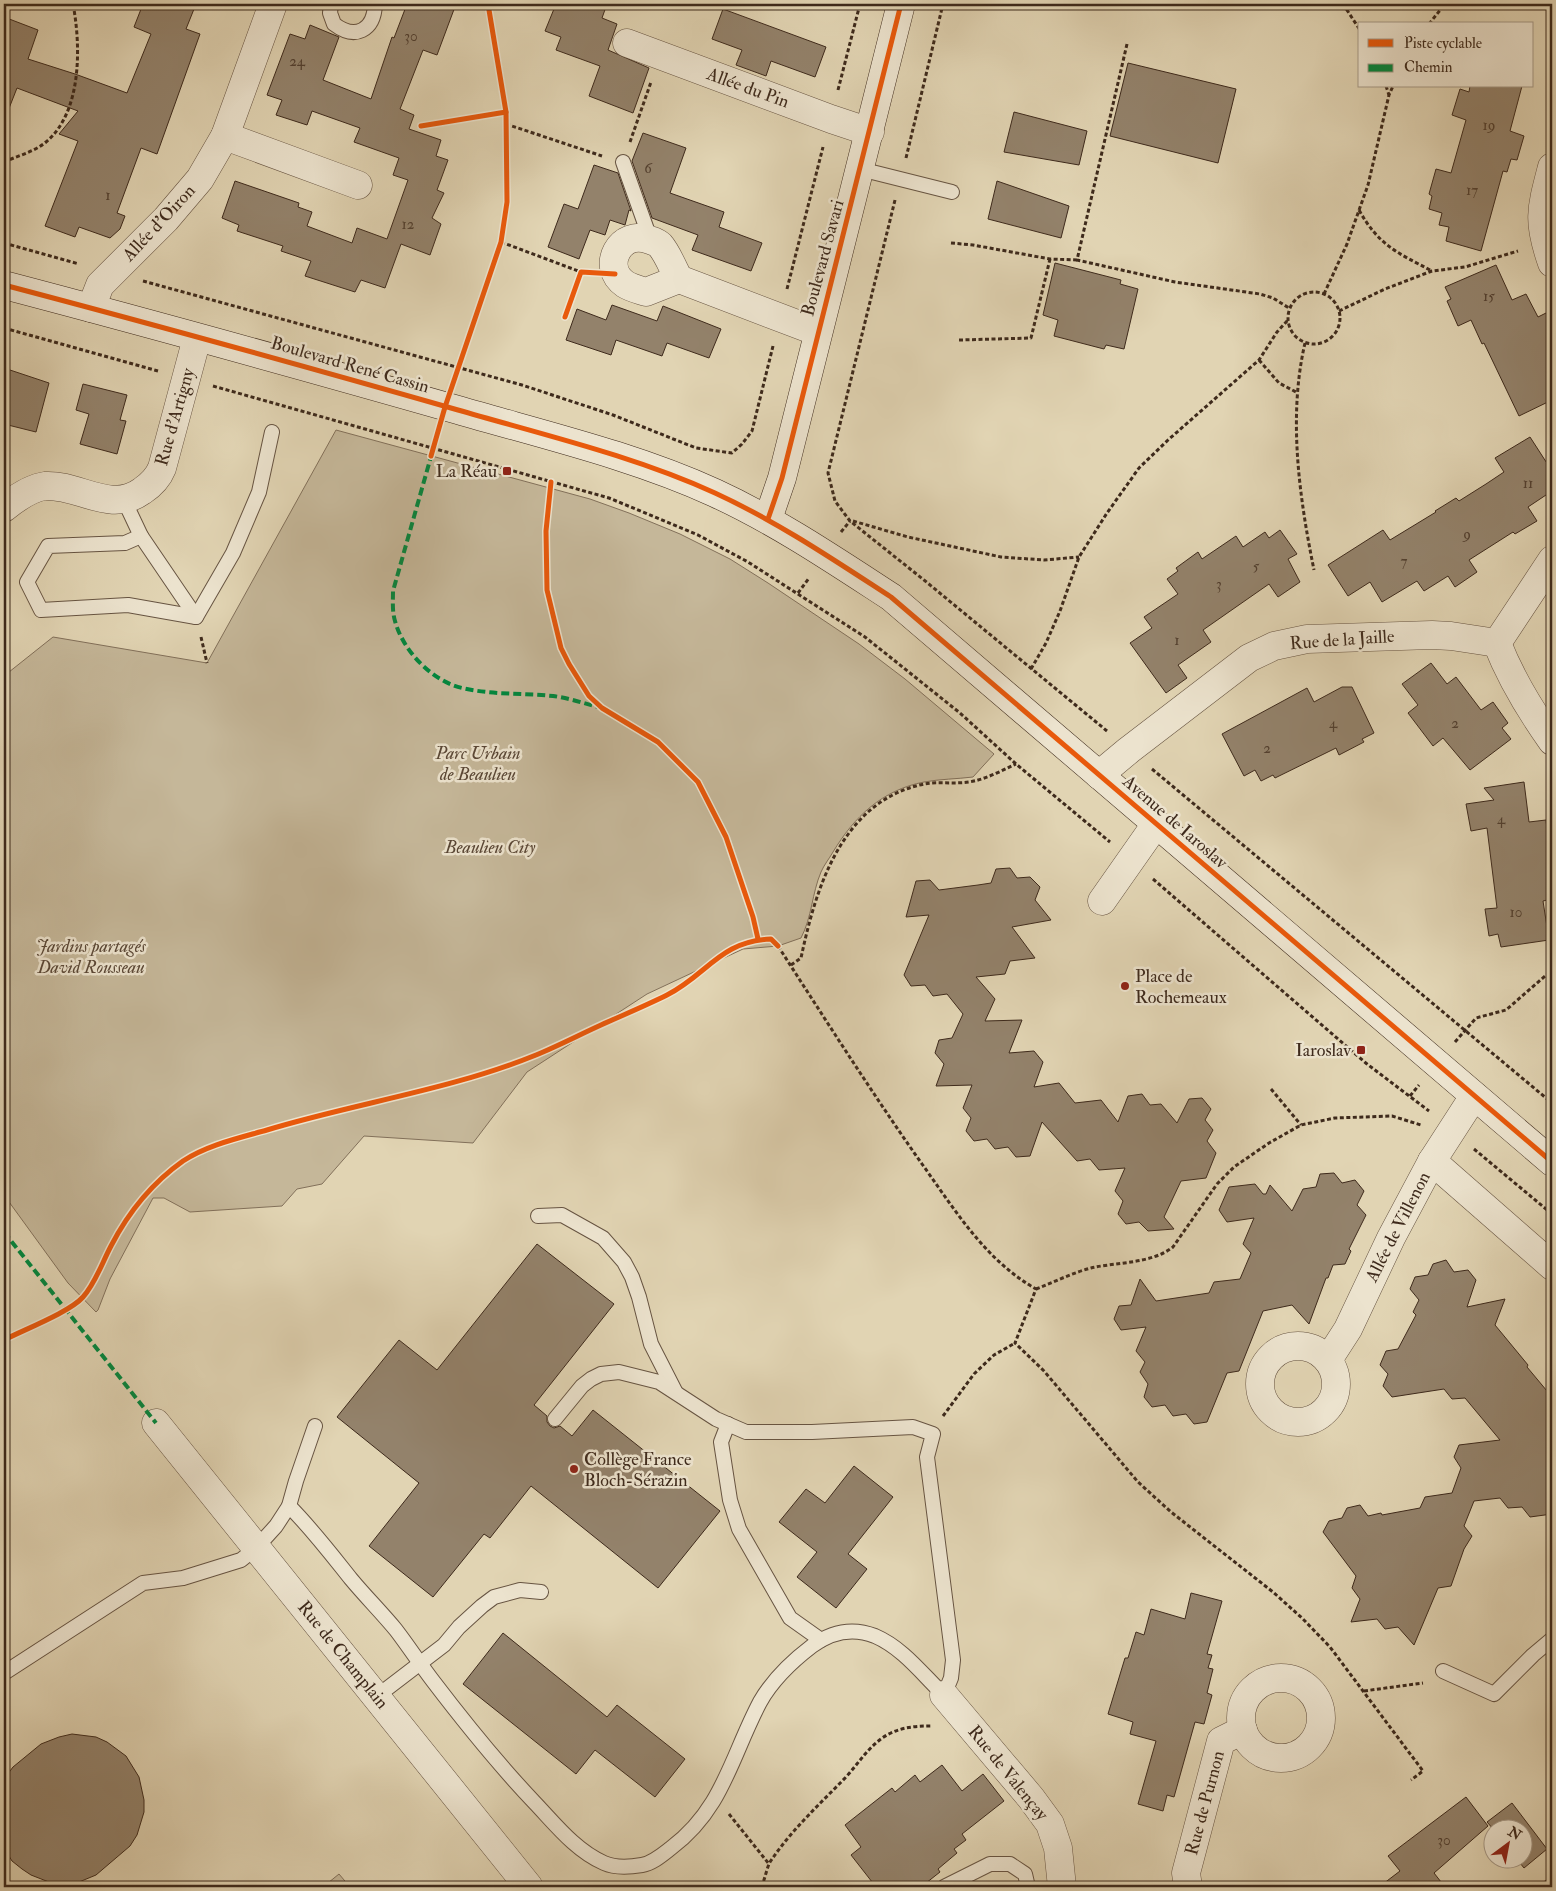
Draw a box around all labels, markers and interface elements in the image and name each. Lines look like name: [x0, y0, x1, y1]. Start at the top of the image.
legend: [1358, 22, 1534, 88]
house number: 30: [404, 27, 418, 46]
text: Piste cyclable: [1404, 34, 1482, 53]
house number: 24: [289, 52, 306, 71]
text: Chemin: [1404, 58, 1453, 77]
street label: Allée du Pin: [703, 62, 792, 113]
house number: 19: [1483, 116, 1495, 135]
house number: 6: [644, 159, 653, 178]
street label: Allée d'Oiron: [117, 180, 200, 267]
house number: 17: [1466, 181, 1478, 200]
house number: 1: [105, 186, 111, 205]
street label: Boulevard Savari: [796, 197, 850, 319]
house number: 12: [402, 215, 415, 234]
house number: 15: [1483, 287, 1495, 306]
street label: Boulevard René Cassin: [268, 331, 432, 399]
street label: Rue d'Artigny: [150, 364, 200, 469]
place label: La Réau: [436, 460, 497, 483]
marker: La Réau: [501, 465, 513, 477]
house number: 11: [1523, 474, 1533, 493]
house number: 9: [1462, 525, 1471, 544]
house number: 7: [1401, 552, 1408, 571]
house number: 5: [1253, 557, 1260, 576]
house number: 3: [1216, 575, 1222, 594]
street label: Rue de la Jaille: [1289, 625, 1396, 655]
house number: 1: [1174, 631, 1180, 650]
house number: 4: [1329, 714, 1338, 733]
house number: 2: [1451, 714, 1459, 733]
house number: 2: [1263, 739, 1271, 758]
park label: Parc Urbain de Beaulieu: [434, 742, 521, 786]
street label: Avenue de Iaroslav: [1117, 769, 1232, 874]
house number: 4: [1497, 810, 1506, 829]
park label: Beaulieu City: [444, 836, 536, 859]
house number: 10: [1510, 903, 1522, 922]
park label: Jardins partagés David Rousseau: [36, 935, 147, 979]
place label: Place de Rochemeaux: [1135, 965, 1227, 1009]
marker: Place de Rochemeaux: [1119, 980, 1131, 992]
place label: Iaroslav: [1295, 1039, 1351, 1062]
marker: Iaroslav: [1355, 1044, 1367, 1056]
street label: Allée de Villenon: [1360, 1168, 1436, 1287]
place label: Collège France Bloch-Sérazin: [584, 1448, 692, 1492]
marker: Collège France Bloch-Sérazin: [568, 1463, 580, 1475]
street label: Rue de Champlain: [292, 1596, 394, 1714]
street label: Rue de Valençay: [963, 1721, 1054, 1826]
street label: Rue de Purnon: [1180, 1748, 1230, 1858]
north arrow: [1484, 1818, 1534, 1868]
text: N: [1504, 1822, 1525, 1844]
house number: 30: [1437, 1831, 1451, 1850]

